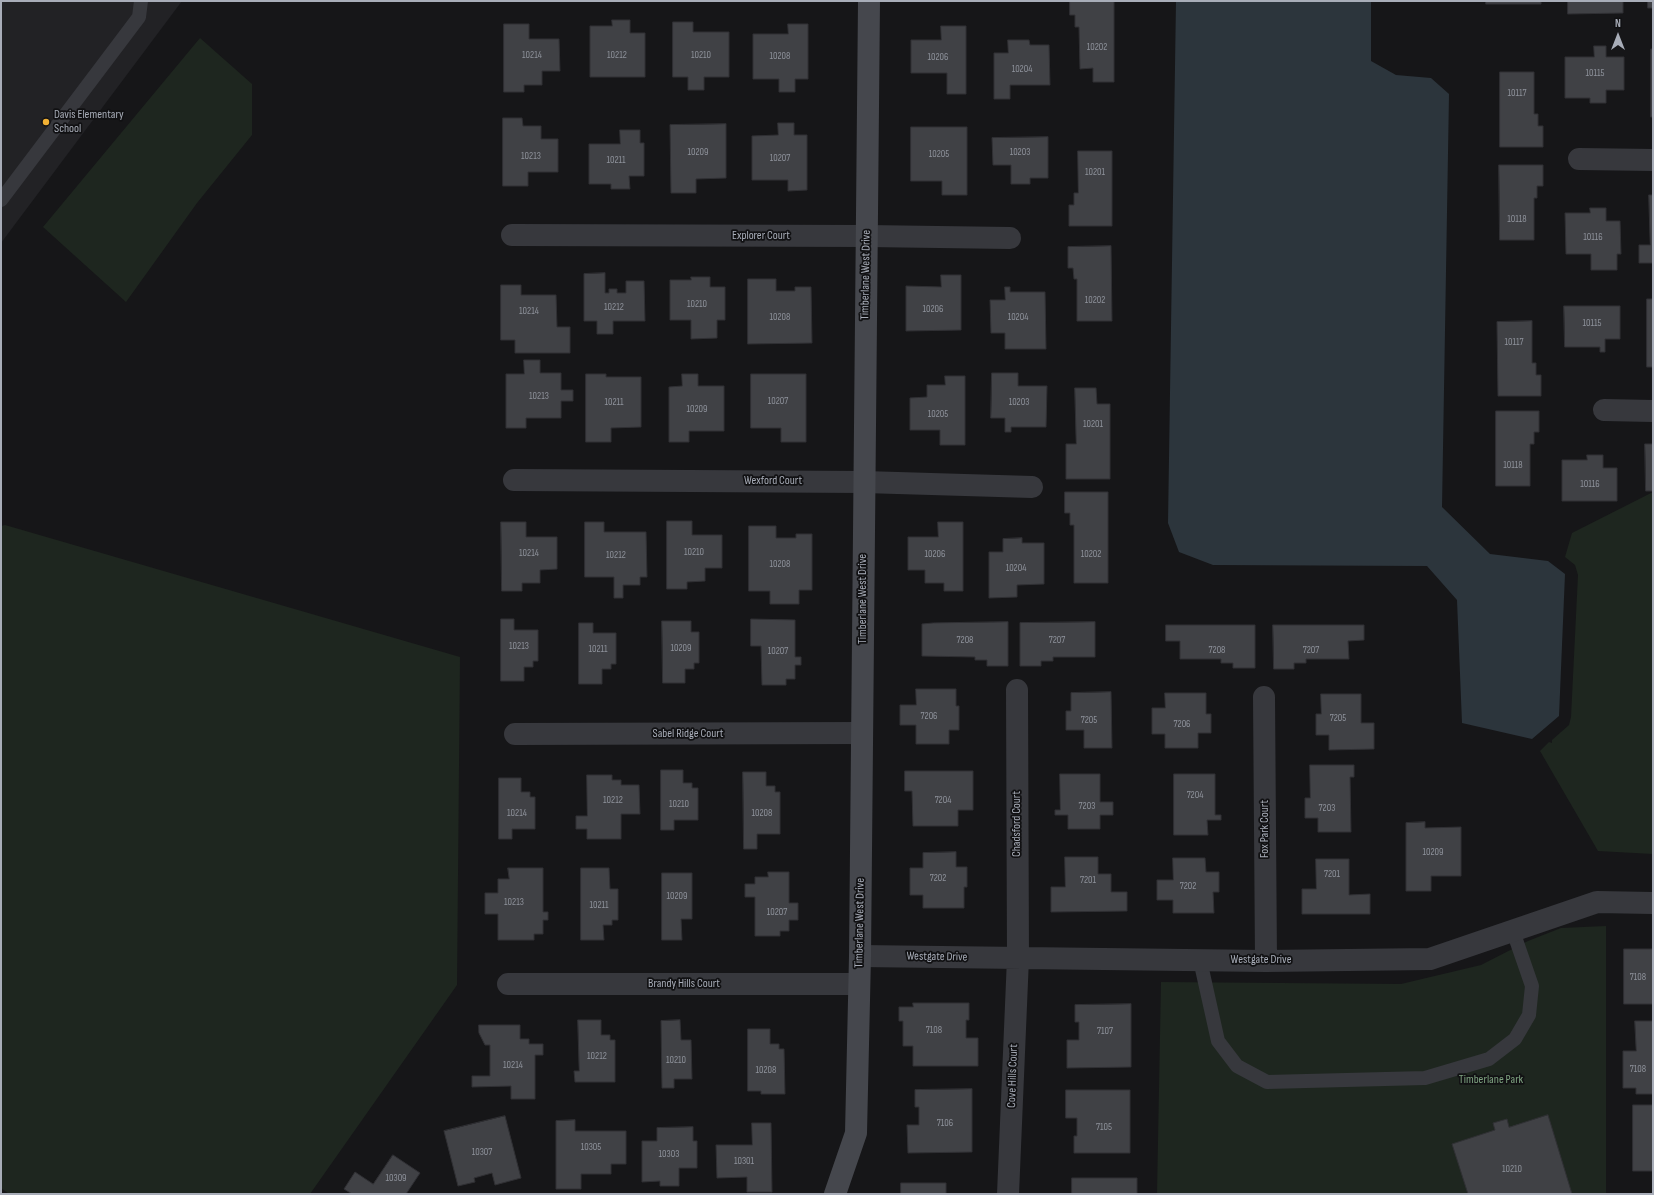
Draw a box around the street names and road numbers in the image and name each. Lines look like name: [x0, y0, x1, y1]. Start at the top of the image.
street label: Explorer Court: [732, 229, 790, 243]
street label: Timberlane West Drive: [858, 230, 874, 320]
street label: Wexford Court: [744, 474, 802, 488]
street label: Timberlane West Drive: [856, 554, 870, 644]
street label: Sabel Ridge Court: [653, 727, 723, 741]
street label: Chadsford Court: [1010, 791, 1024, 857]
street label: Fox Park Court: [1258, 800, 1272, 858]
street label: Timberlane West Drive: [852, 878, 868, 968]
street label: Westgate Drive: [906, 949, 968, 965]
street label: Westgate Drive: [1231, 953, 1291, 967]
street label: Brandy Hills Court: [648, 977, 720, 991]
street label: Cove Hills Court: [1005, 1044, 1021, 1108]

